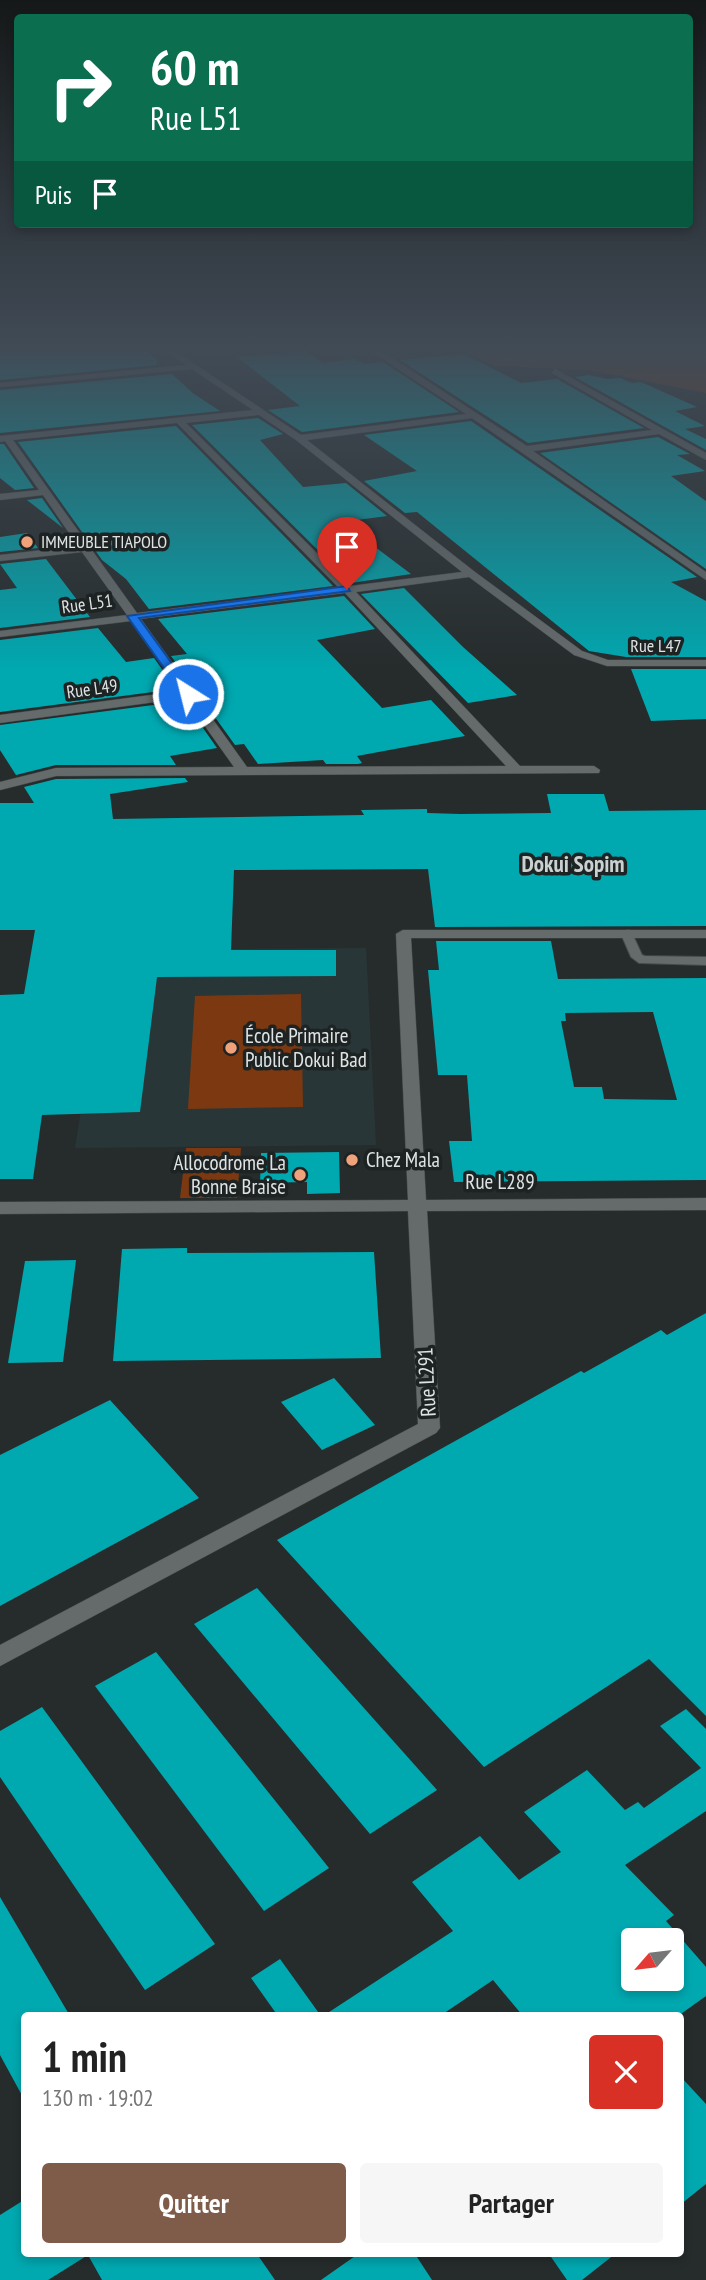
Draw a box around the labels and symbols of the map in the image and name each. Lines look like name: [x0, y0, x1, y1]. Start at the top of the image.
pin: [317, 517, 377, 589]
place label: IMMEUBLE TIAPOLO: [41, 530, 167, 553]
marker: IMMEUBLE TIAPOLO: [19, 534, 35, 550]
street label: Rue L51: [60, 589, 114, 618]
street label: Rue L47: [630, 634, 682, 657]
position arrow: [151, 657, 225, 731]
street label: Rue L49: [65, 674, 119, 703]
district label: Dokui Sopim: [521, 849, 625, 878]
place label: École Primaire Public Dokui Bad: [245, 1022, 367, 1073]
marker: École Primaire Public Dokui Bad: [223, 1040, 239, 1056]
place label: Chez Mala: [366, 1146, 440, 1173]
place label: Allocodrome La Bonne Braise: [173, 1149, 286, 1200]
marker: Chez Mala: [344, 1152, 360, 1168]
marker: Allocodrome La Bonne Braise: [292, 1167, 308, 1183]
street label: Rue L289: [465, 1168, 535, 1195]
street label: Rue L291: [411, 1347, 442, 1417]
north arrow: [621, 1928, 684, 1992]

